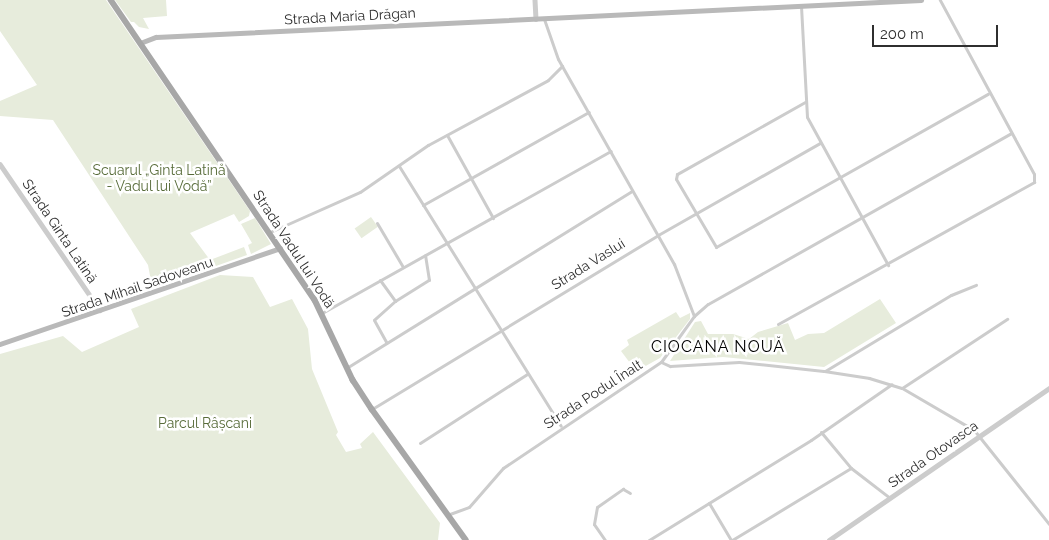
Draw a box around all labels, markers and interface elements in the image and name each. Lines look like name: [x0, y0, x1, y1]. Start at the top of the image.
street label: Strada Maria Drăgan: [284, 4, 416, 28]
scale bar: [874, 15, 1000, 47]
text: 200 m: [880, 25, 924, 43]
park label: Scuarul „Ginta Latină - Vadul lui Vodă”: [92, 162, 226, 194]
street label: Strada Ginta Latină: [19, 176, 101, 286]
street label: Strada Vadul lui Vodă: [249, 186, 339, 312]
street label: Strada Vaslui: [548, 235, 628, 293]
street label: Strada Mihail Sadoveanu: [59, 253, 215, 321]
district label: CIOCANA NOUĂ: [649, 337, 787, 357]
street label: Strada Podul Înalt: [540, 356, 646, 432]
park label: Parcul Râșcani: [158, 415, 252, 431]
street label: Strada Otovasca: [885, 417, 981, 491]

